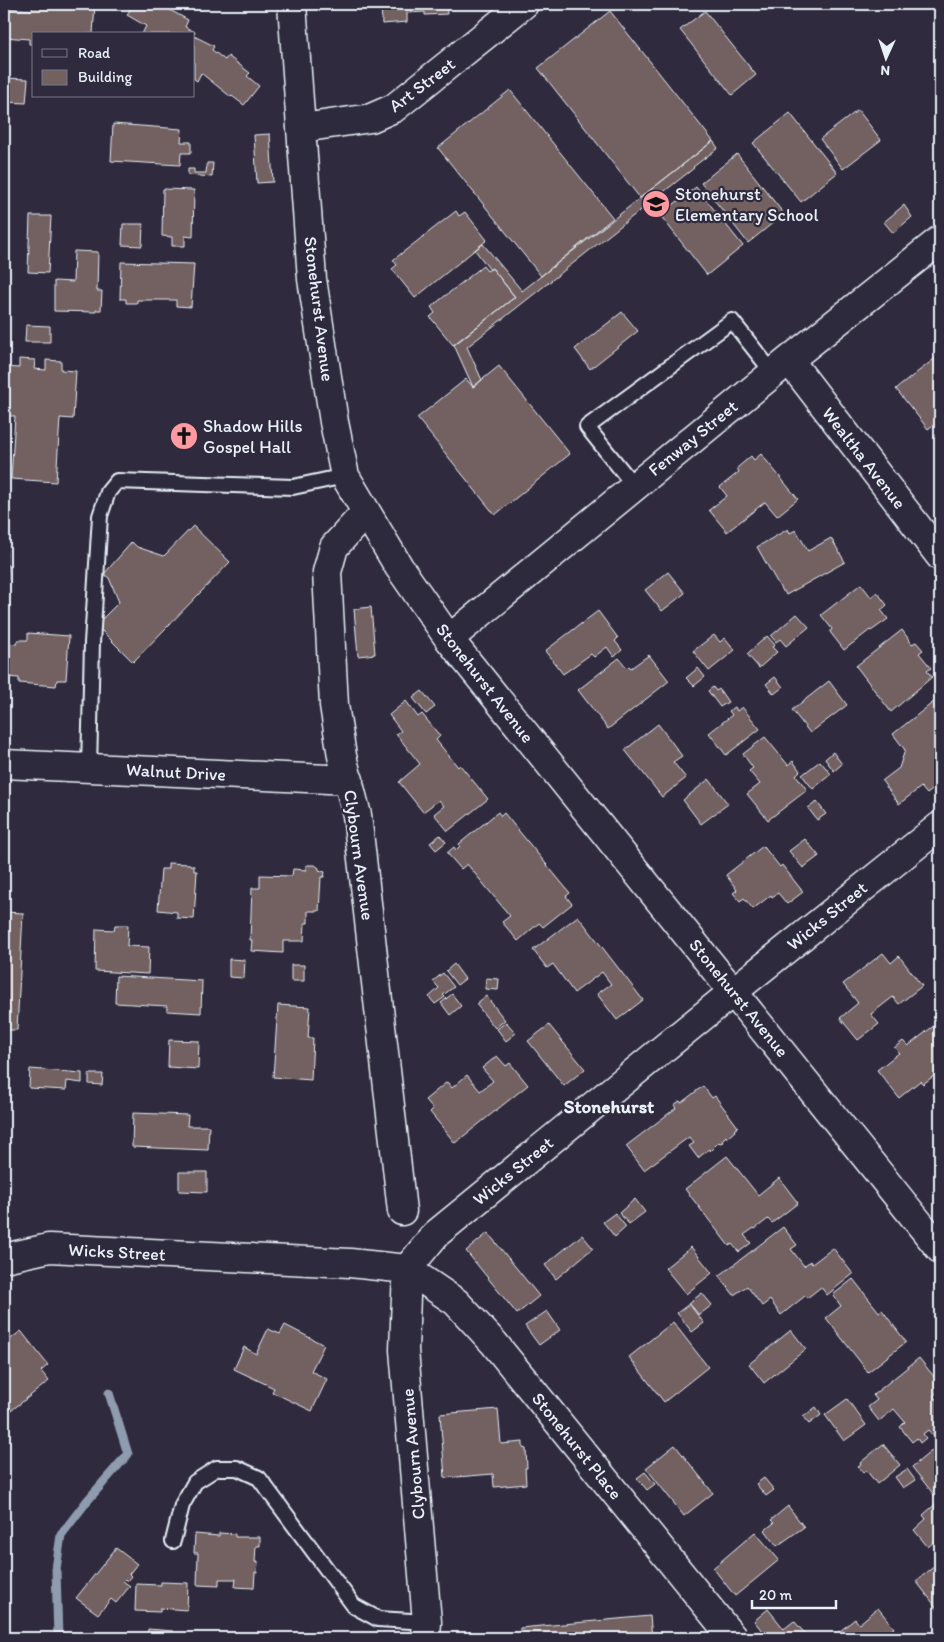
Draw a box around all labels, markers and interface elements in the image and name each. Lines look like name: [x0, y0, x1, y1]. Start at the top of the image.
legend: [32, 32, 195, 98]
north arrow: [862, 32, 912, 82]
text: Road: [78, 44, 111, 62]
street label: Art Street: [384, 53, 460, 117]
text: N: [880, 62, 891, 79]
text: Building: [78, 68, 132, 86]
place label: Stonehurst Elementary School: [675, 183, 819, 226]
school or university icon: Stonehurst Elementary School: [641, 189, 671, 219]
street label: Stonehurst Avenue: [299, 235, 339, 383]
street label: Fenway Street: [644, 395, 742, 481]
street label: Wealtha Avenue: [817, 403, 911, 513]
place label: Shadow Hills Gospel Hall: [203, 415, 303, 458]
church icon: Shadow Hills Gospel Hall: [169, 421, 199, 451]
street label: Stonehurst Avenue: [431, 619, 539, 747]
street label: Walnut Drive: [125, 758, 227, 786]
street label: Clybourn Avenue: [339, 788, 379, 922]
street label: Wicks Street: [782, 877, 872, 955]
street label: Stonehurst Avenue: [684, 934, 794, 1062]
district label: Stonehurst: [564, 1095, 654, 1118]
street label: Wicks Street: [468, 1132, 558, 1210]
street label: Wicks Street: [68, 1238, 166, 1266]
street label: Clybourn Avenue: [396, 1388, 430, 1520]
street label: Stonehurst Place: [527, 1388, 627, 1504]
scale bar: [752, 1577, 835, 1609]
text: 20 m: [759, 1586, 793, 1604]

